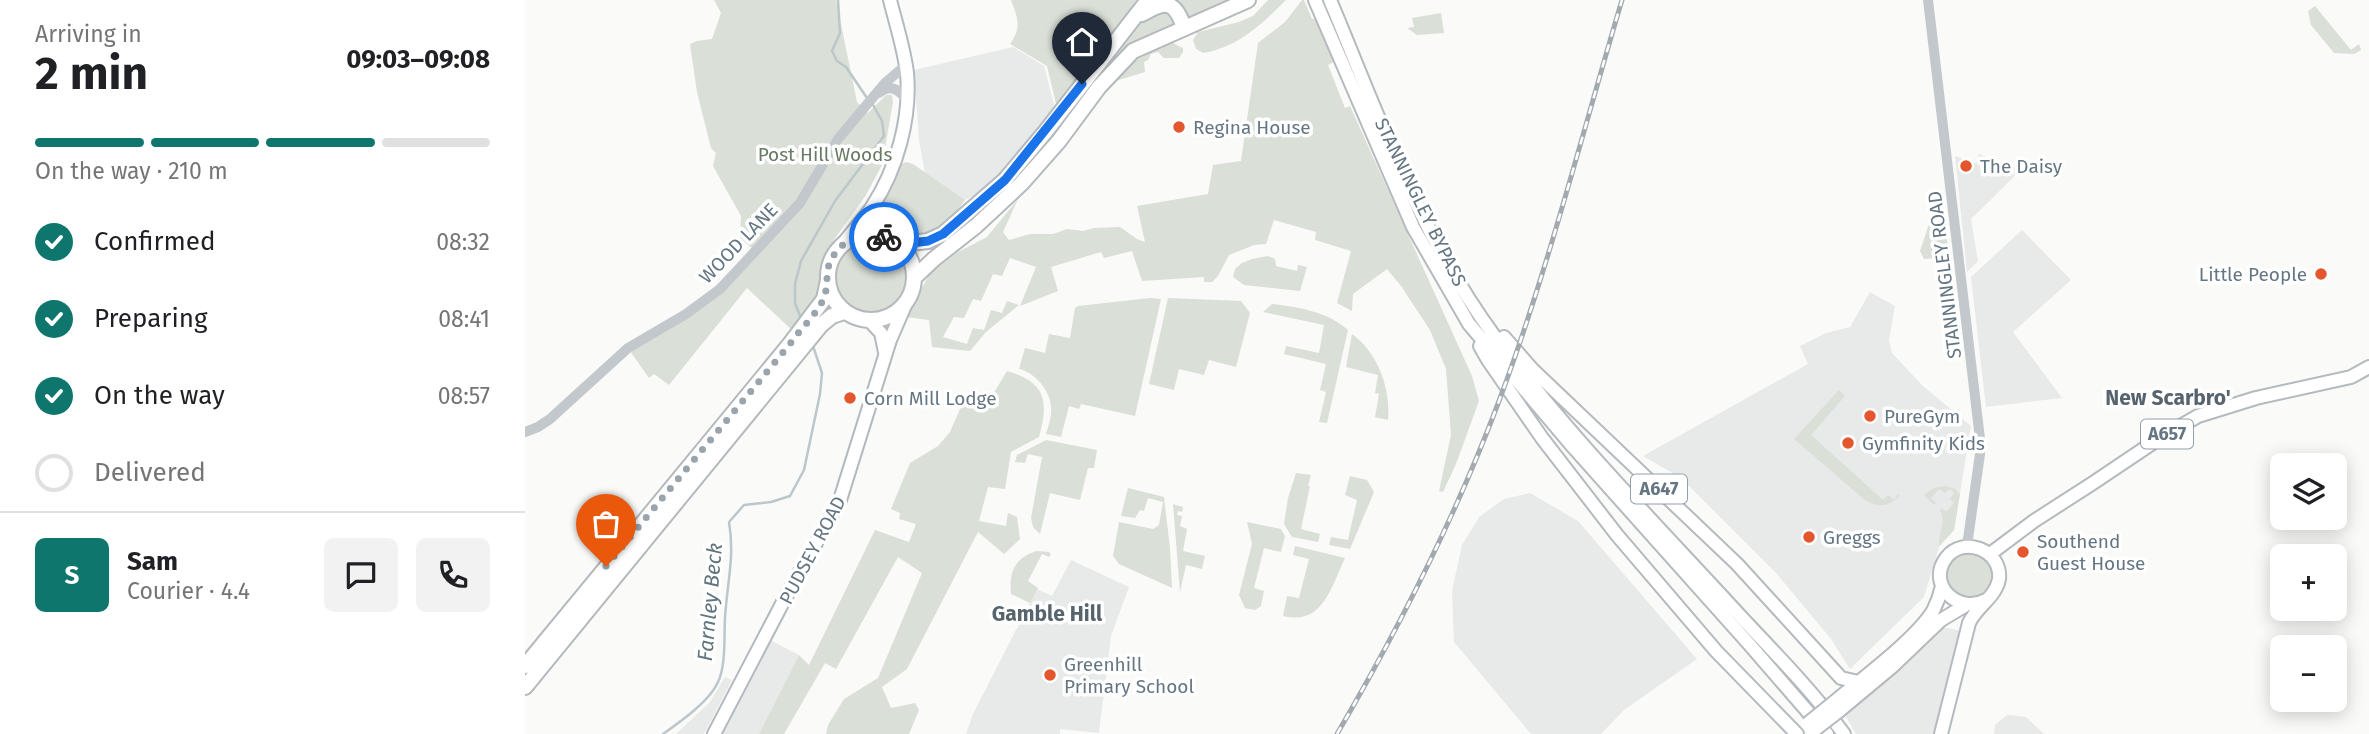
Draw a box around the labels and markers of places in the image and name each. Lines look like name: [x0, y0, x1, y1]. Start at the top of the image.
pin: [1052, 12.0, 1112, 84]
place label: Regina House: [1193, 116, 1311, 139]
marker: Regina House: [1171, 119, 1187, 135]
place label: The Daisy: [1980, 155, 2063, 178]
marker: The Daisy: [1958, 158, 1974, 174]
place label: Little People: [2199, 263, 2307, 286]
marker: Little People: [2313, 266, 2329, 282]
place label: Corn Mill Lodge: [864, 387, 997, 410]
marker: Corn Mill Lodge: [842, 390, 858, 406]
place label: PureGym: [1884, 405, 1960, 428]
marker: PureGym: [1862, 408, 1878, 424]
place label: Gymfinity Kids: [1862, 432, 1985, 455]
marker: Gymfinity Kids: [1840, 435, 1856, 451]
pin: [576, 494, 636, 566]
place label: Greggs: [1823, 526, 1881, 549]
marker: Greggs: [1801, 529, 1817, 545]
place label: Southend Guest House: [2037, 530, 2145, 575]
marker: Southend Guest House: [2015, 544, 2031, 560]
place label: Greenhill Primary School: [1064, 653, 1194, 698]
marker: Greenhill Primary School: [1042, 667, 1058, 683]

